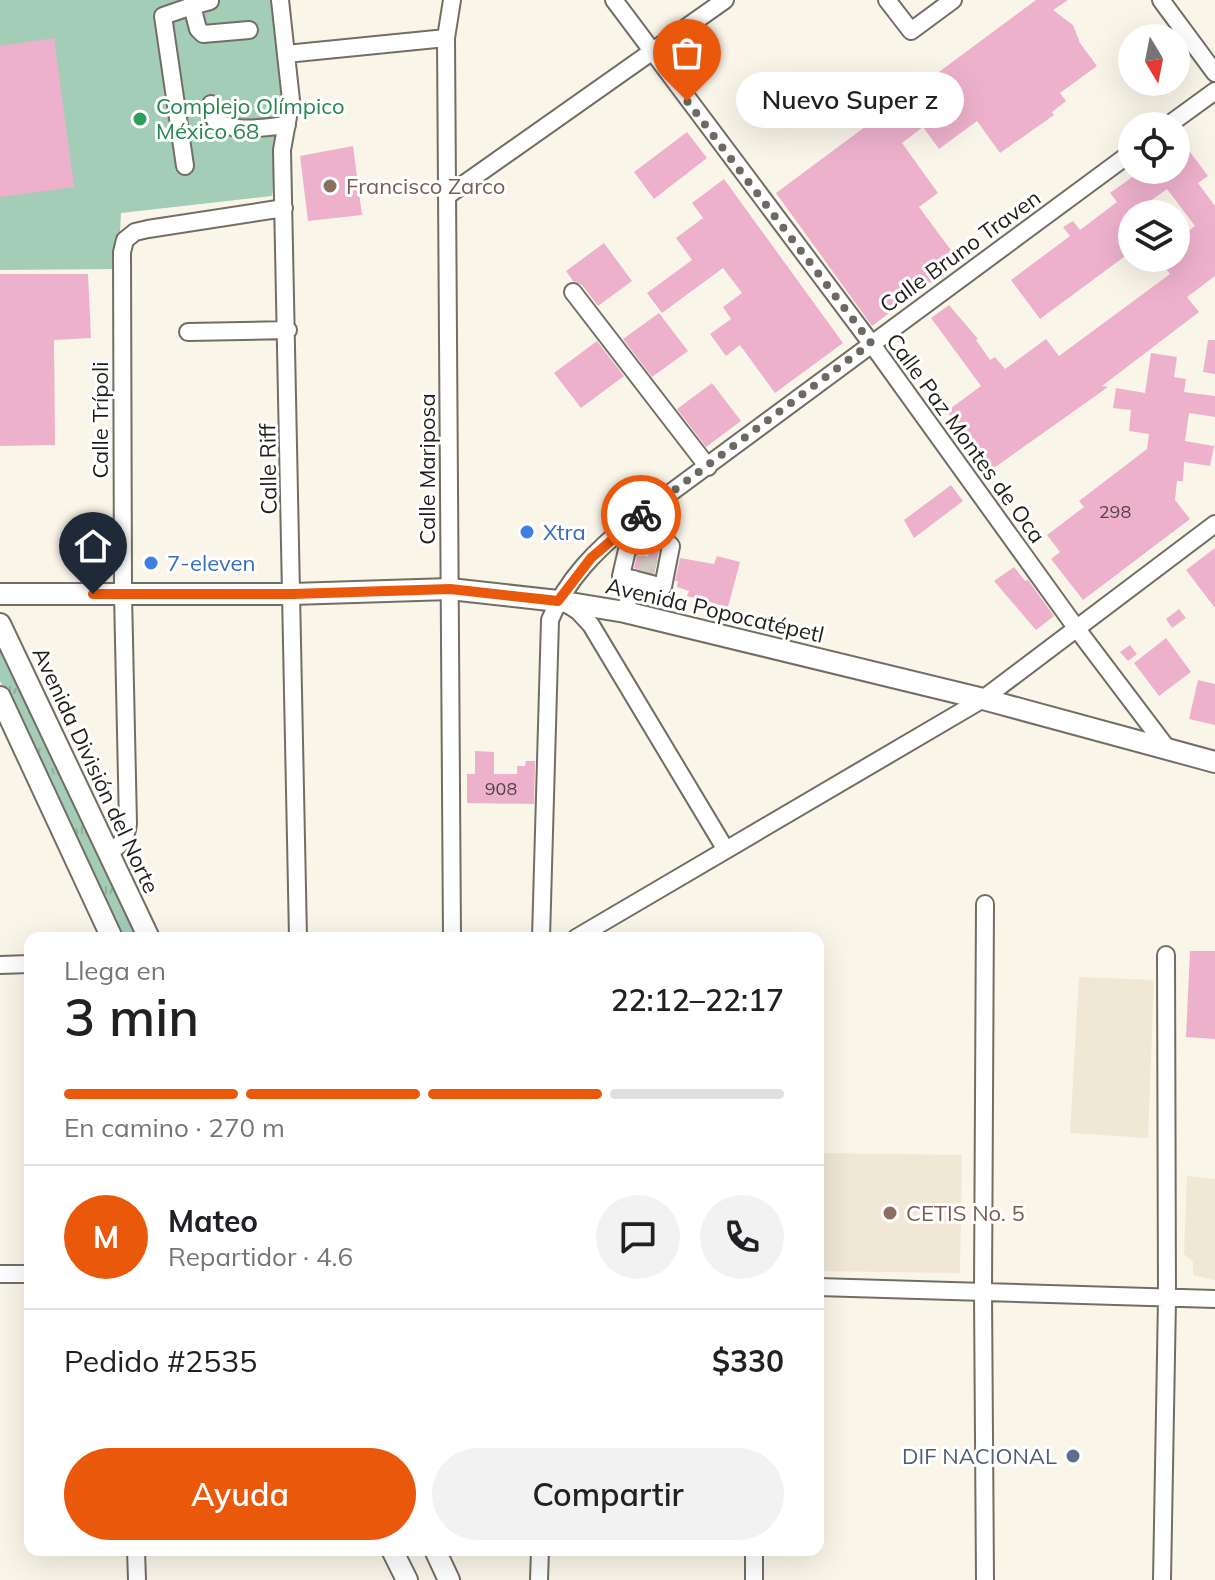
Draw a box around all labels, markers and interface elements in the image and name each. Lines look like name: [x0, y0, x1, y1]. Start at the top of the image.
pin: [653, 19, 721, 101]
north arrow: [1118, 24, 1190, 96]
map controls: [1118, 24, 1190, 272]
icon: bag: [665, 31, 709, 75]
callout: Nuevo Super z: [735, 73, 963, 129]
text: Nuevo Super z: [762, 83, 938, 116]
place label: Complejo Olímpico México 68: [156, 92, 345, 145]
marker: Complejo Olímpico México 68: [131, 110, 149, 128]
button: locate: [1118, 112, 1190, 184]
place label: Francisco Zarco: [346, 172, 505, 200]
marker: Francisco Zarco: [321, 177, 339, 195]
street label: Calle Bruno Traven: [874, 183, 1046, 319]
button: layers: [1118, 200, 1190, 272]
street label: Calle Paz Montes de Oca: [880, 328, 1052, 548]
street label: Calle Trípoli: [86, 361, 114, 479]
street label: Calle Mariposa: [413, 393, 441, 545]
street label: Calle Riff: [253, 423, 283, 515]
courier: [601, 475, 681, 555]
icon: bike: [619, 493, 663, 537]
house number: 298: [1099, 500, 1131, 523]
pin: [59, 512, 127, 594]
place label: Xtra: [543, 518, 586, 546]
marker: Xtra: [518, 523, 536, 541]
icon: home: [71, 524, 115, 568]
place label: 7-eleven: [167, 549, 255, 577]
marker: 7-eleven: [142, 554, 160, 572]
street label: Avenida Popocatépetl: [603, 571, 827, 649]
street label: Avenida División del Norte: [27, 642, 165, 898]
house number: 908: [485, 777, 517, 800]
text: Llega en: [64, 954, 166, 987]
text: 22:12–22:17: [611, 981, 784, 1019]
text: 3 min: [64, 984, 199, 1049]
text: En camino · 270 m: [64, 1111, 285, 1144]
button: chat: [596, 1195, 680, 1279]
button: phone: [700, 1195, 784, 1279]
place label: CETIS No. 5: [906, 1199, 1025, 1227]
text: Mateo: [168, 1202, 258, 1240]
marker: CETIS No. 5: [881, 1204, 899, 1222]
text: M: [93, 1218, 119, 1256]
text: Repartidor · 4.6: [168, 1240, 353, 1273]
text: Pedido #2535: [64, 1342, 257, 1380]
text: $330: [712, 1342, 784, 1380]
place label: DIF NACIONAL: [902, 1442, 1057, 1470]
marker: DIF NACIONAL: [1064, 1447, 1082, 1465]
button: Ayuda: [64, 1448, 416, 1540]
button: Compartir: [432, 1448, 784, 1540]

